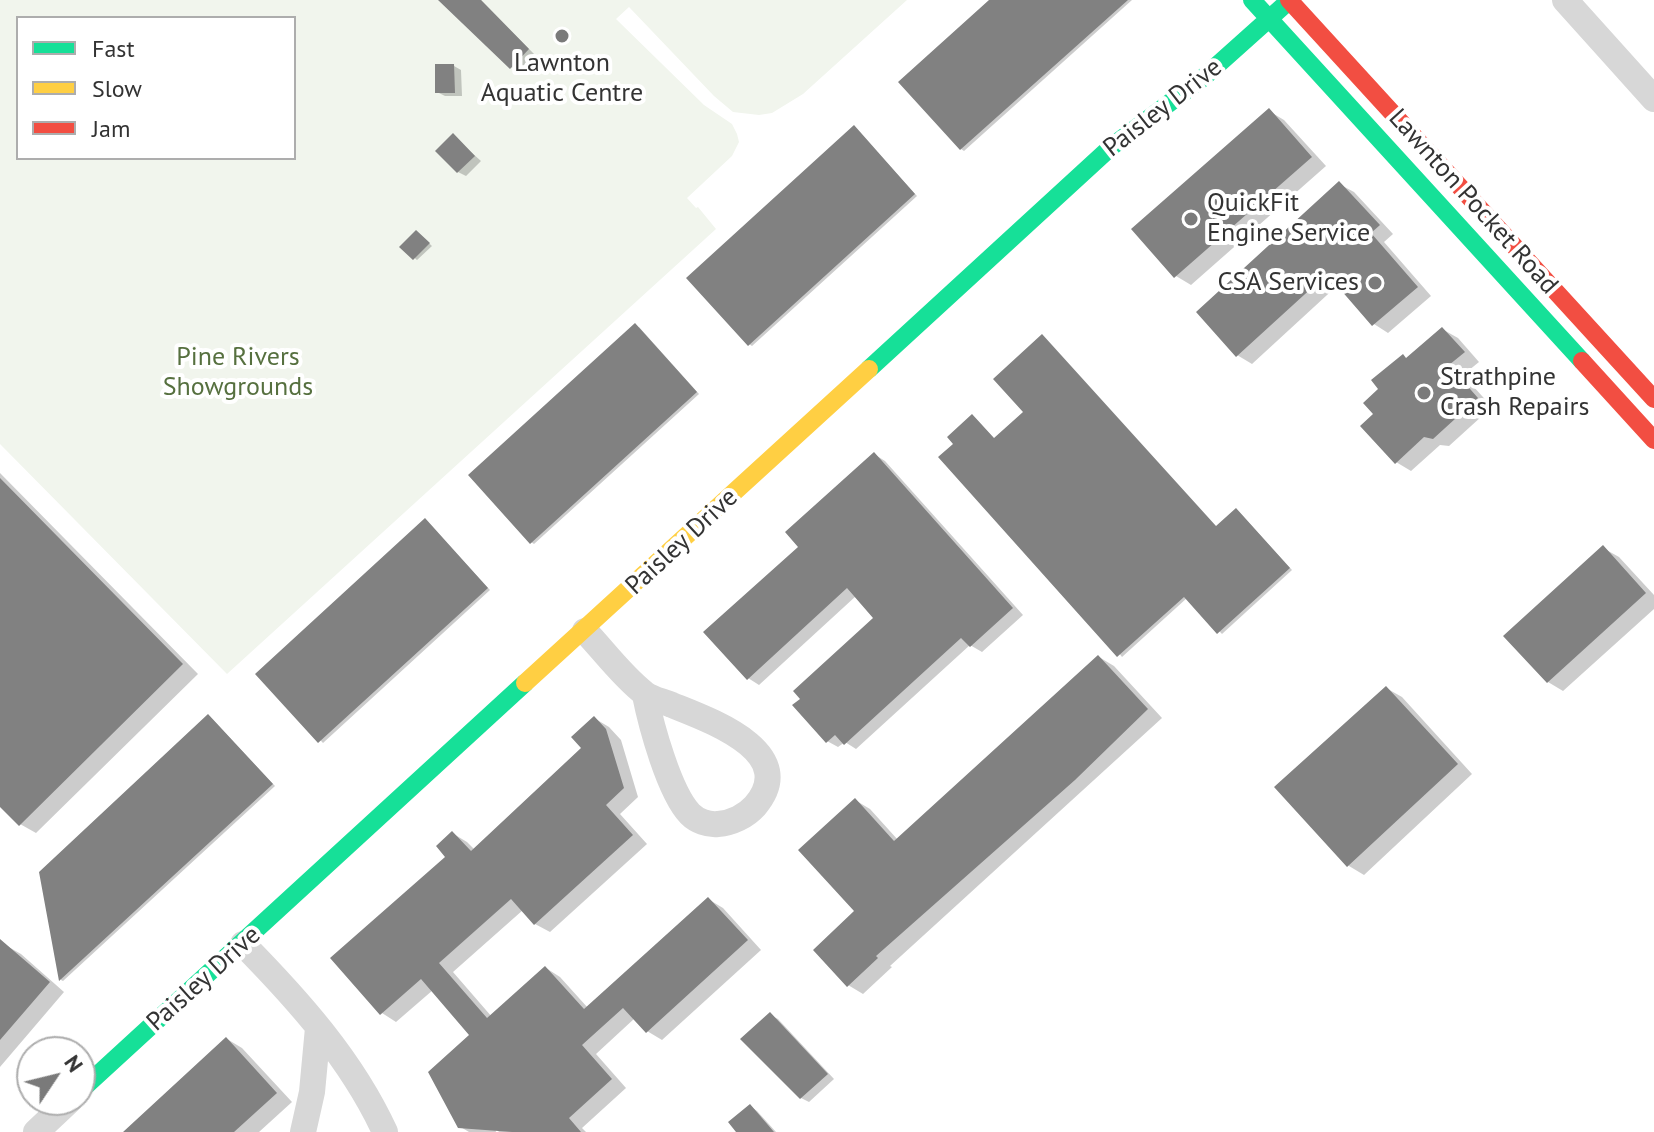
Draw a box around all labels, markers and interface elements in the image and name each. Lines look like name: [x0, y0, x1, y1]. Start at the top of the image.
legend: [16, 16, 296, 160]
marker: Lawnton Aquatic Centre: [553, 27, 571, 45]
text: Fast: [92, 33, 135, 64]
place label: Lawnton Aquatic Centre: [481, 48, 643, 110]
street label: Paisley Drive: [1097, 52, 1229, 164]
text: Slow: [92, 73, 142, 104]
street label: Lawnton Pocket Road: [1382, 103, 1564, 301]
text: Jam: [92, 113, 130, 144]
place label: QuickFit Engine Service: [1207, 188, 1370, 250]
marker: QuickFit Engine Service: [1182, 210, 1200, 228]
place label: CSA Services: [1218, 267, 1359, 299]
marker: CSA Services: [1366, 274, 1384, 292]
park label: Pine Rivers Showgrounds: [163, 342, 313, 404]
place label: Strathpine Crash Repairs: [1440, 362, 1589, 424]
marker: Strathpine Crash Repairs: [1415, 384, 1433, 402]
street label: Paisley Drive: [619, 482, 745, 602]
street label: Paisley Drive: [141, 920, 267, 1038]
north arrow: [16, 1036, 96, 1116]
text: N: [58, 1049, 90, 1077]

